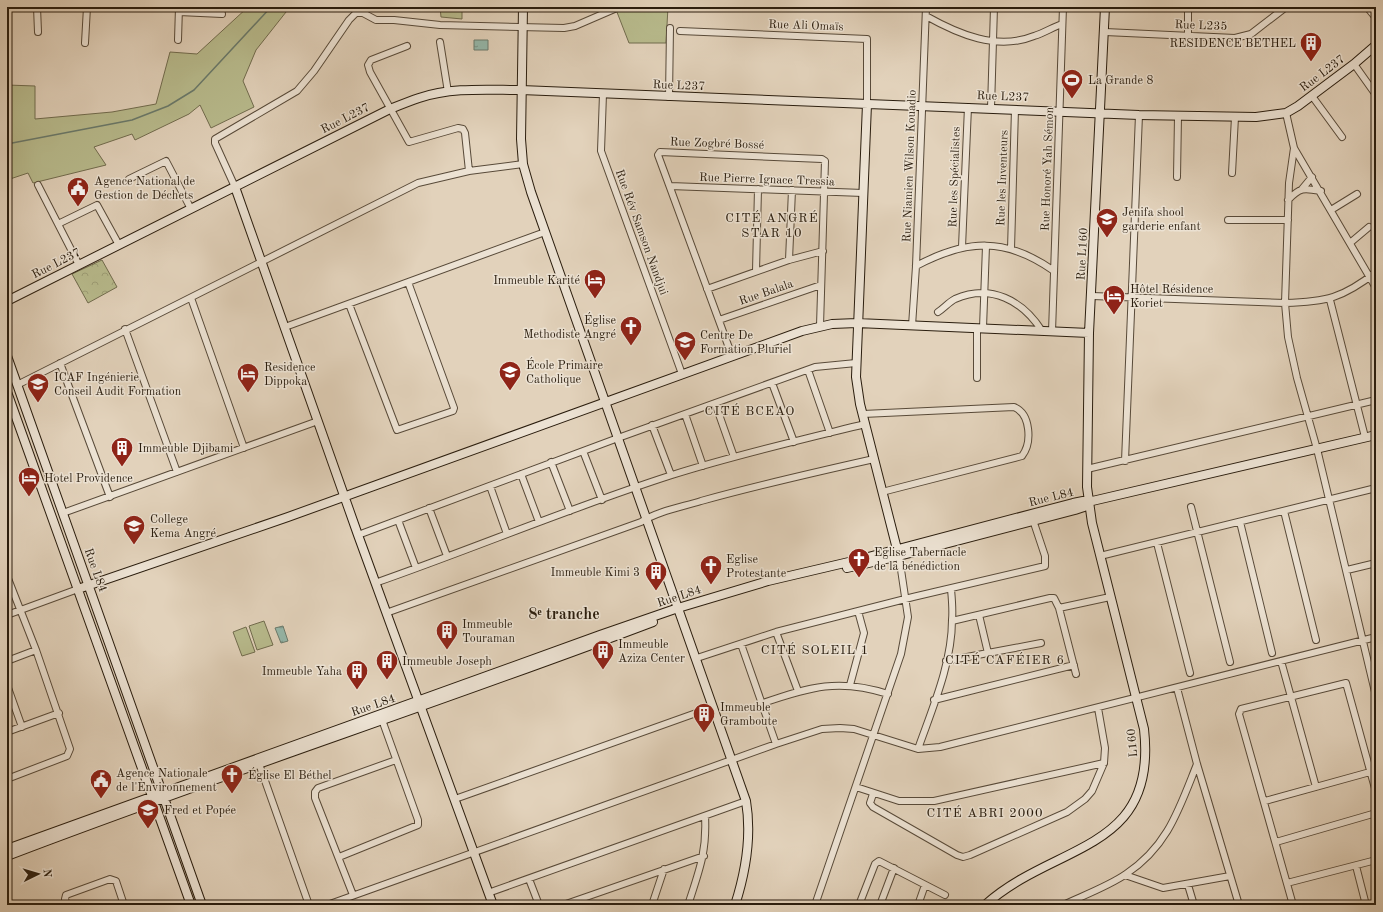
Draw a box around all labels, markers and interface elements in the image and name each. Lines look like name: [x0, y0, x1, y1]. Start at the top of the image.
street label: Rue L235: [1174, 18, 1228, 33]
street label: Rue Ali Omaïs: [768, 19, 844, 33]
building icon: RESIDENCE BETHEL: [1298, 30, 1324, 63]
place label: RESIDENCE BETHEL: [1169, 38, 1296, 50]
street label: Rue L237: [1298, 53, 1347, 94]
sports icon: La Grande 8: [1059, 67, 1085, 100]
place label: La Grande 8: [1088, 75, 1153, 87]
street label: Rue L237: [652, 79, 706, 93]
street label: Rue Niamien Wilson Kouadio: [901, 89, 919, 243]
street label: Rue L237: [976, 90, 1030, 104]
street label: Rue L237: [319, 102, 372, 136]
street label: Rue Honoré Yah Sémon: [1040, 106, 1056, 231]
street label: Rue les Spécialistes: [947, 126, 963, 228]
street label: Rue les Inventeurs: [995, 130, 1011, 226]
street label: Rue Zogbré Bossé: [670, 136, 765, 152]
street label: Rue Rév Samson Nandjui: [613, 168, 669, 297]
street label: Rue Pierre Ignace Tressia: [699, 172, 835, 188]
public building icon: Agence National de Gestion de Déchets: [65, 175, 91, 208]
place label: Agence National de Gestion de Déchets: [94, 176, 196, 202]
school or university icon: Jenifa shool garderie enfant: [1094, 206, 1120, 239]
place label: Jenifa shool garderie enfant: [1122, 207, 1201, 233]
district label: CITÉ ANGRÉ STAR 10: [725, 210, 819, 240]
street label: Rue L160: [1076, 227, 1090, 281]
street label: Rue L237: [30, 247, 83, 281]
hotel icon: Immeuble Karité: [582, 267, 608, 300]
place label: Immeuble Karité: [493, 275, 580, 287]
street label: Rue Balala: [738, 278, 795, 308]
hotel icon: Hôtel Résidence Koriet: [1101, 283, 1127, 316]
place label: Hôtel Résidence Koriet: [1130, 284, 1214, 310]
place label: Église Methodiste Angré: [523, 312, 616, 341]
church icon: Église Methodiste Angré: [618, 314, 644, 347]
school or university icon: Centre De Formation Pluriel: [672, 329, 698, 362]
place label: Centre De Formation Pluriel: [700, 330, 792, 356]
place label: École Primaire Catholique: [526, 357, 604, 386]
school or university icon: École Primaire Catholique: [497, 359, 523, 392]
hotel icon: Residence Dippoka: [235, 361, 261, 394]
place label: Residence Dippoka: [264, 362, 316, 388]
school or university icon: ICAF Ingénierie Conseil Audit Formation: [25, 371, 51, 404]
place label: ICAF Ingénierie Conseil Audit Formation: [54, 372, 182, 398]
district label: CITÉ BCEAO: [705, 403, 795, 418]
building icon: Immeuble Djibami: [109, 435, 135, 468]
place label: Immeuble Djibami: [138, 443, 233, 455]
hotel icon: Hotel Providence: [16, 465, 42, 498]
place label: Hotel Providence: [44, 473, 133, 485]
street label: Rue L84: [1028, 487, 1075, 509]
school or university icon: College Kema Angré: [121, 513, 147, 546]
place label: College Kema Angré: [150, 514, 216, 540]
church icon: Eglise Tabernacle de la bénédiction: [846, 546, 872, 579]
street label: Rue L84: [82, 547, 109, 594]
place label: Eglise Tabernacle de la bénédiction: [874, 547, 967, 573]
church icon: Eglise Protestante: [698, 553, 724, 586]
place label: Eglise Protestante: [726, 554, 787, 580]
building icon: Immeuble Kimi 3: [643, 559, 669, 592]
place label: Immeuble Kimi 3: [551, 567, 640, 579]
street label: Rue L84: [656, 584, 703, 610]
district label: 8ᵉ tranche: [528, 607, 600, 623]
building icon: Immeuble Touraman: [434, 618, 460, 651]
place label: Immeuble Touraman: [462, 619, 515, 645]
building icon: Immeuble Aziza Center: [590, 638, 616, 671]
place label: Immeuble Aziza Center: [618, 639, 685, 665]
district label: CITÉ SOLEIL 1: [761, 642, 869, 657]
building icon: Immeuble Joseph: [374, 648, 400, 681]
district label: CITÉ CAFÉIER 6: [945, 652, 1065, 667]
place label: Immeuble Joseph: [402, 656, 492, 668]
building icon: Immeuble Yaha: [344, 658, 370, 691]
place label: Immeuble Yaha: [262, 666, 342, 678]
street label: Rue L84: [350, 693, 397, 719]
building icon: Immeuble Gramboute: [691, 701, 717, 734]
place label: Immeuble Gramboute: [720, 702, 778, 728]
street label: L160: [1126, 728, 1140, 758]
church icon: Église El Béthel: [219, 762, 245, 795]
public building icon: Agence Nationale de l'Environnement: [88, 767, 114, 800]
place label: Église El Béthel: [248, 767, 332, 782]
place label: Agence Nationale de l'Environnement: [116, 768, 217, 794]
school or university icon: Fred et Popée: [135, 797, 161, 830]
place label: Fred et Popée: [164, 805, 236, 817]
district label: CITÉ ABRI 2000: [927, 805, 1043, 820]
north arrow: [18, 854, 58, 894]
text: N: [41, 869, 52, 879]

